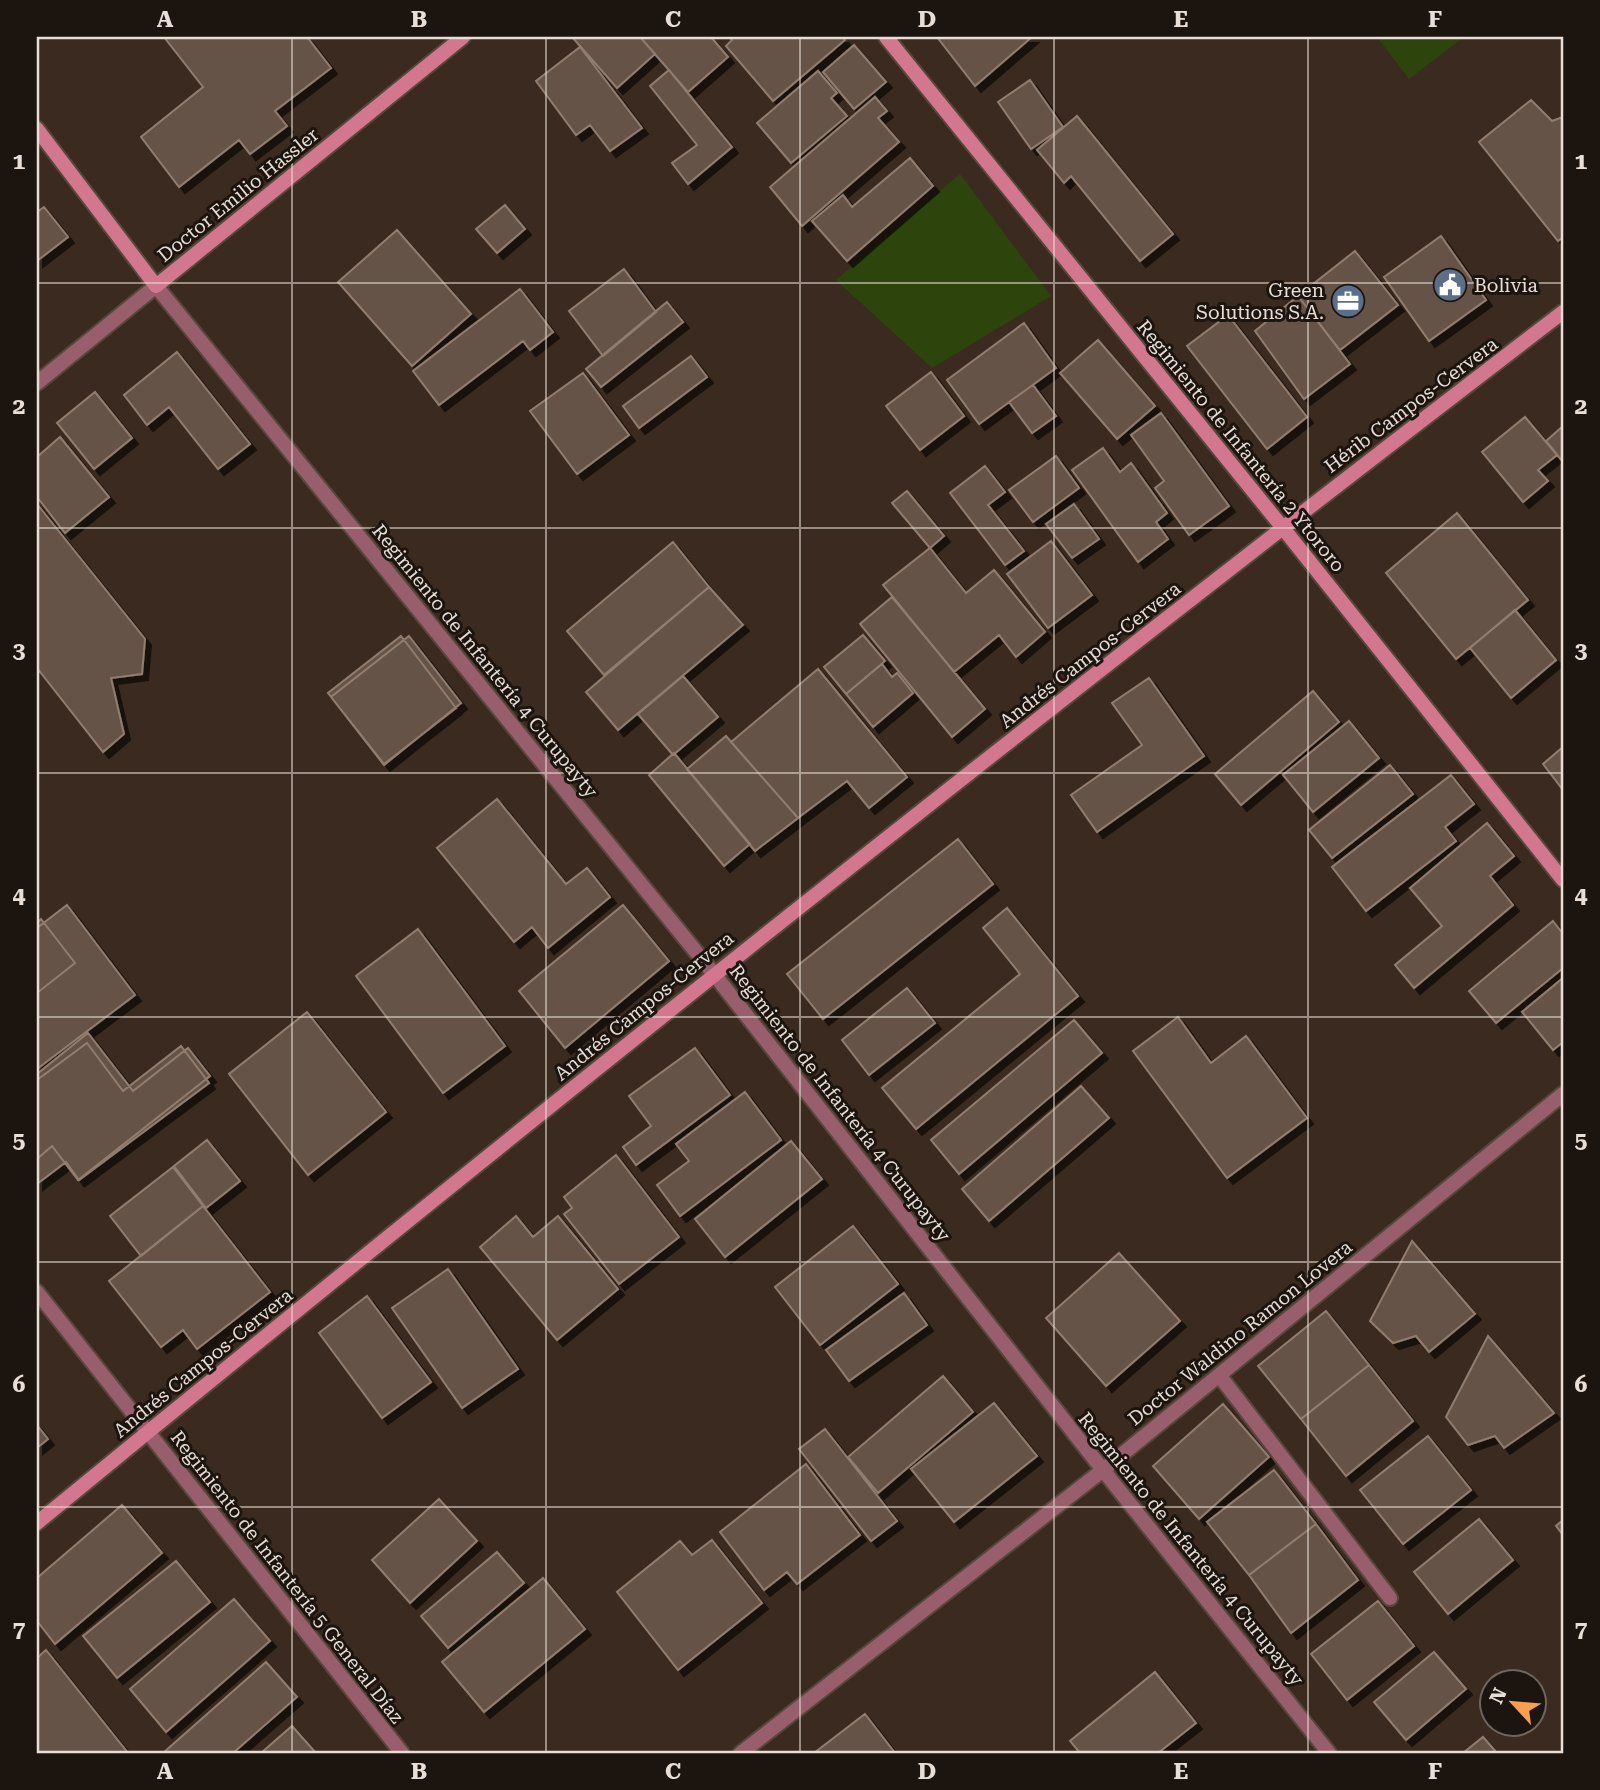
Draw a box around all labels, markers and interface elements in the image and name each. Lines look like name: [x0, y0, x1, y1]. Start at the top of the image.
text: A: [157, 6, 174, 33]
text: B: [411, 6, 427, 33]
text: C: [665, 6, 681, 33]
text: D: [918, 6, 936, 33]
text: E: [1174, 6, 1188, 33]
text: F: [1428, 6, 1442, 33]
street label: Doctor Emilio Hassler: [153, 123, 323, 267]
text: 1: [13, 148, 26, 175]
text: 1: [1575, 148, 1588, 175]
public building icon: Bolivia: [1431, 266, 1469, 304]
place label: Bolivia: [1474, 274, 1538, 297]
place label: Green Solutions S.A.: [1196, 279, 1324, 324]
office icon: Green Solutions S.A.: [1329, 282, 1367, 320]
street label: Regimiento de Infantería 2 Ytororo: [1132, 315, 1350, 577]
street label: Hérib Campos-Cervera: [1320, 332, 1503, 478]
text: 2: [13, 393, 25, 420]
text: 2: [1575, 393, 1587, 420]
street label: Regimiento de Infantería 4 Curupayty: [367, 520, 603, 803]
street label: Andrés Campos-Cervera: [995, 577, 1186, 733]
text: 3: [13, 637, 26, 664]
text: 3: [1575, 637, 1588, 664]
text: 4: [13, 882, 26, 909]
text: 4: [1575, 882, 1588, 909]
street label: Andrés Campos-Cervera: [550, 926, 739, 1085]
street label: Regimiento de Infantería 4 Curupayty: [725, 960, 956, 1247]
text: 5: [13, 1127, 26, 1154]
text: 5: [1575, 1127, 1588, 1154]
street label: Doctor Waldino Ramon Lovera: [1123, 1235, 1357, 1430]
street label: Andrés Campos-Cervera: [109, 1283, 298, 1442]
text: 6: [13, 1371, 26, 1398]
text: 6: [1575, 1371, 1588, 1398]
street label: Regimiento de Infantería 4 Curupayty: [1073, 1408, 1309, 1691]
street label: Regimiento de Infantería 5 General Díaz: [166, 1426, 408, 1728]
text: 7: [13, 1616, 26, 1643]
text: 7: [1575, 1616, 1588, 1643]
north arrow: [1478, 1668, 1548, 1738]
text: N: [1485, 1684, 1512, 1707]
text: A: [157, 1758, 174, 1785]
text: B: [411, 1758, 427, 1785]
text: C: [665, 1758, 681, 1785]
text: D: [918, 1758, 936, 1785]
text: E: [1174, 1758, 1188, 1785]
text: F: [1428, 1758, 1442, 1785]

